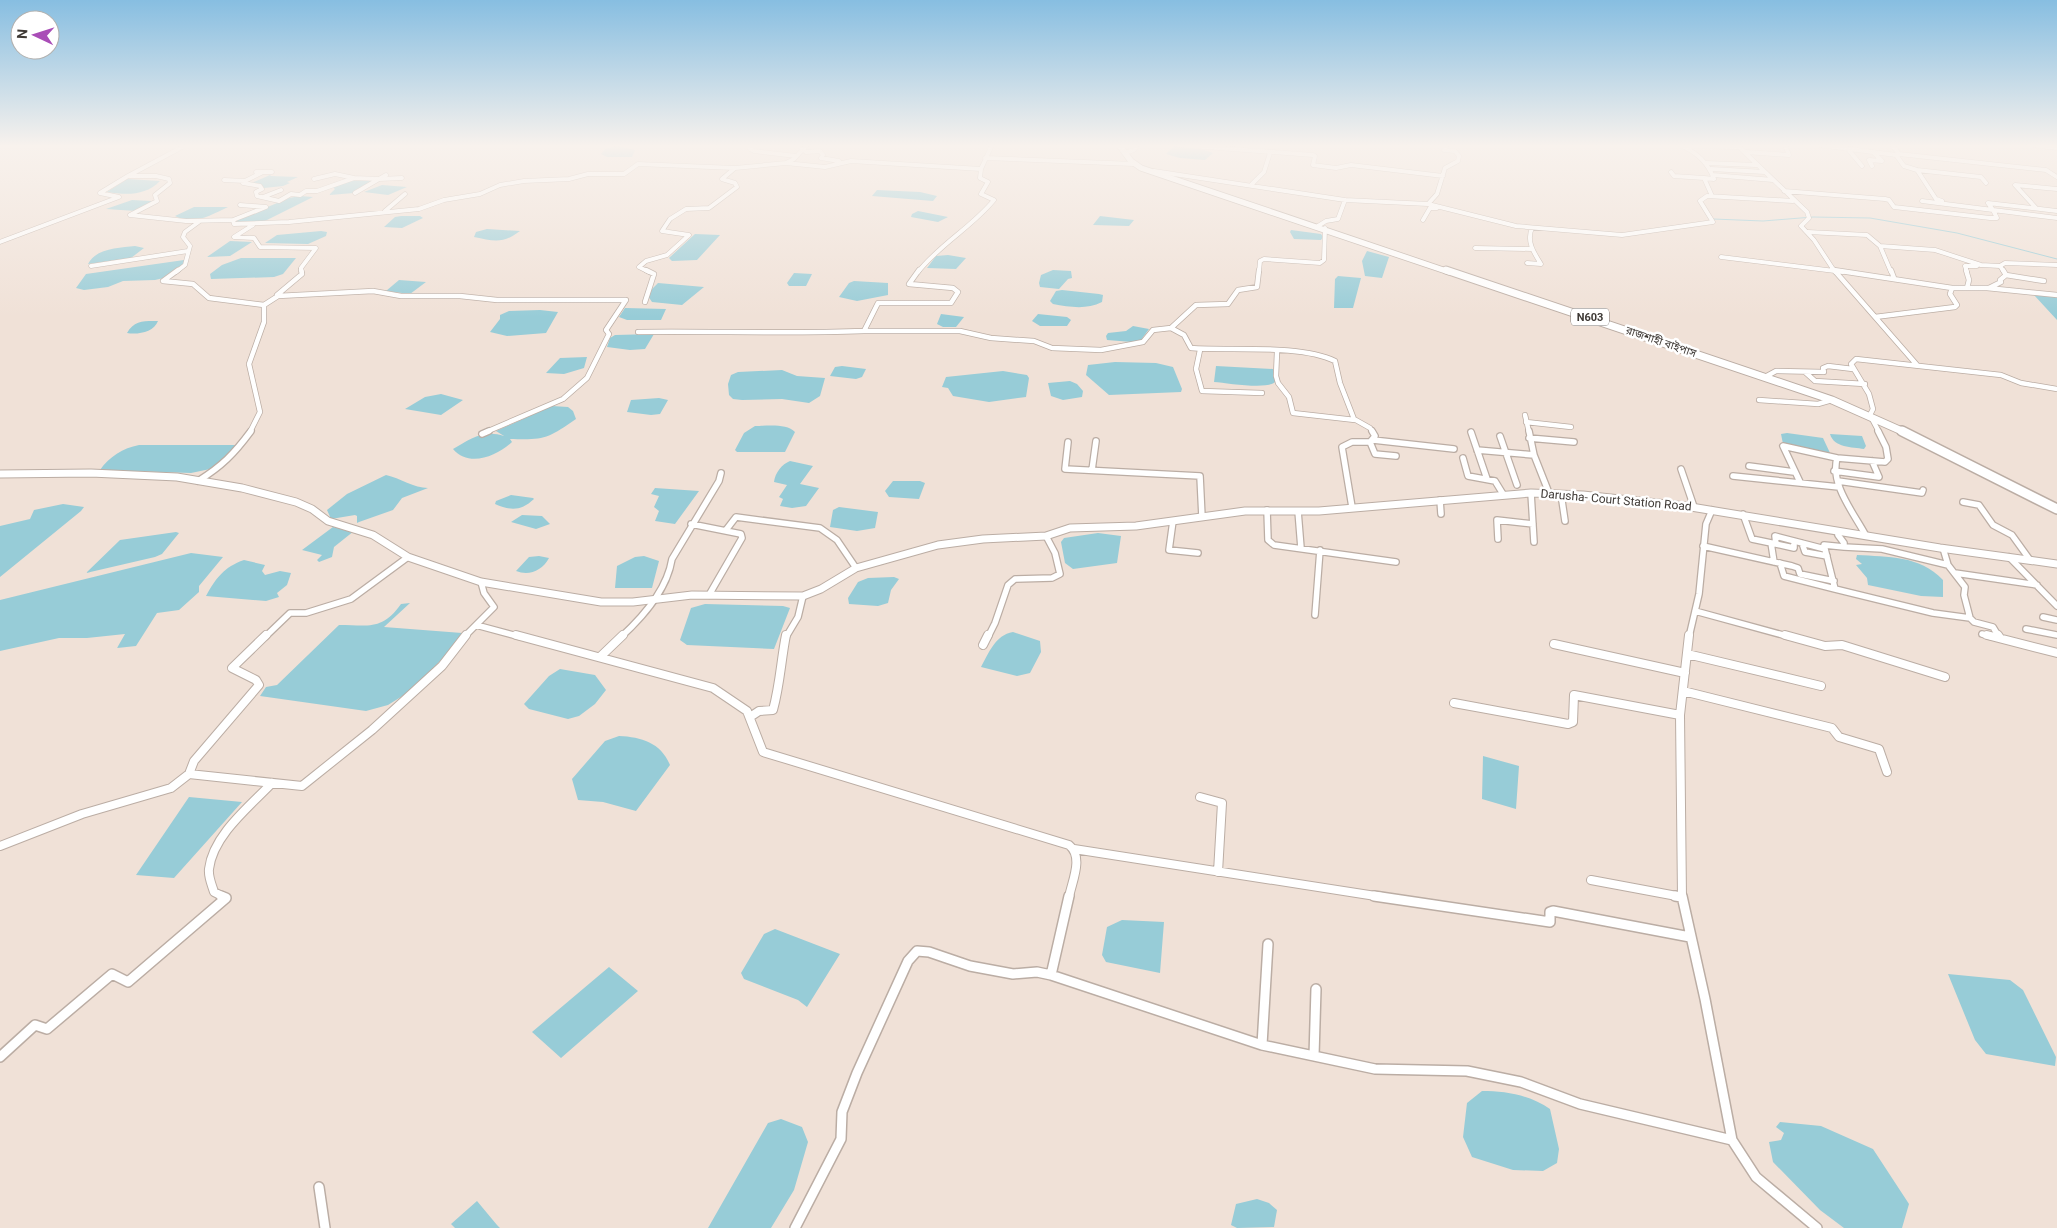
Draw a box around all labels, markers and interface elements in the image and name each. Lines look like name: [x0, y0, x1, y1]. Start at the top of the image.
north arrow: [10, 10, 60, 60]
text: N: [14, 29, 30, 40]
road number: N603: [1571, 308, 1609, 326]
street label: রাজশাহী বাইপাস: [1623, 323, 1698, 360]
street label: Darusha- Court Station Road: [1540, 486, 1692, 514]

